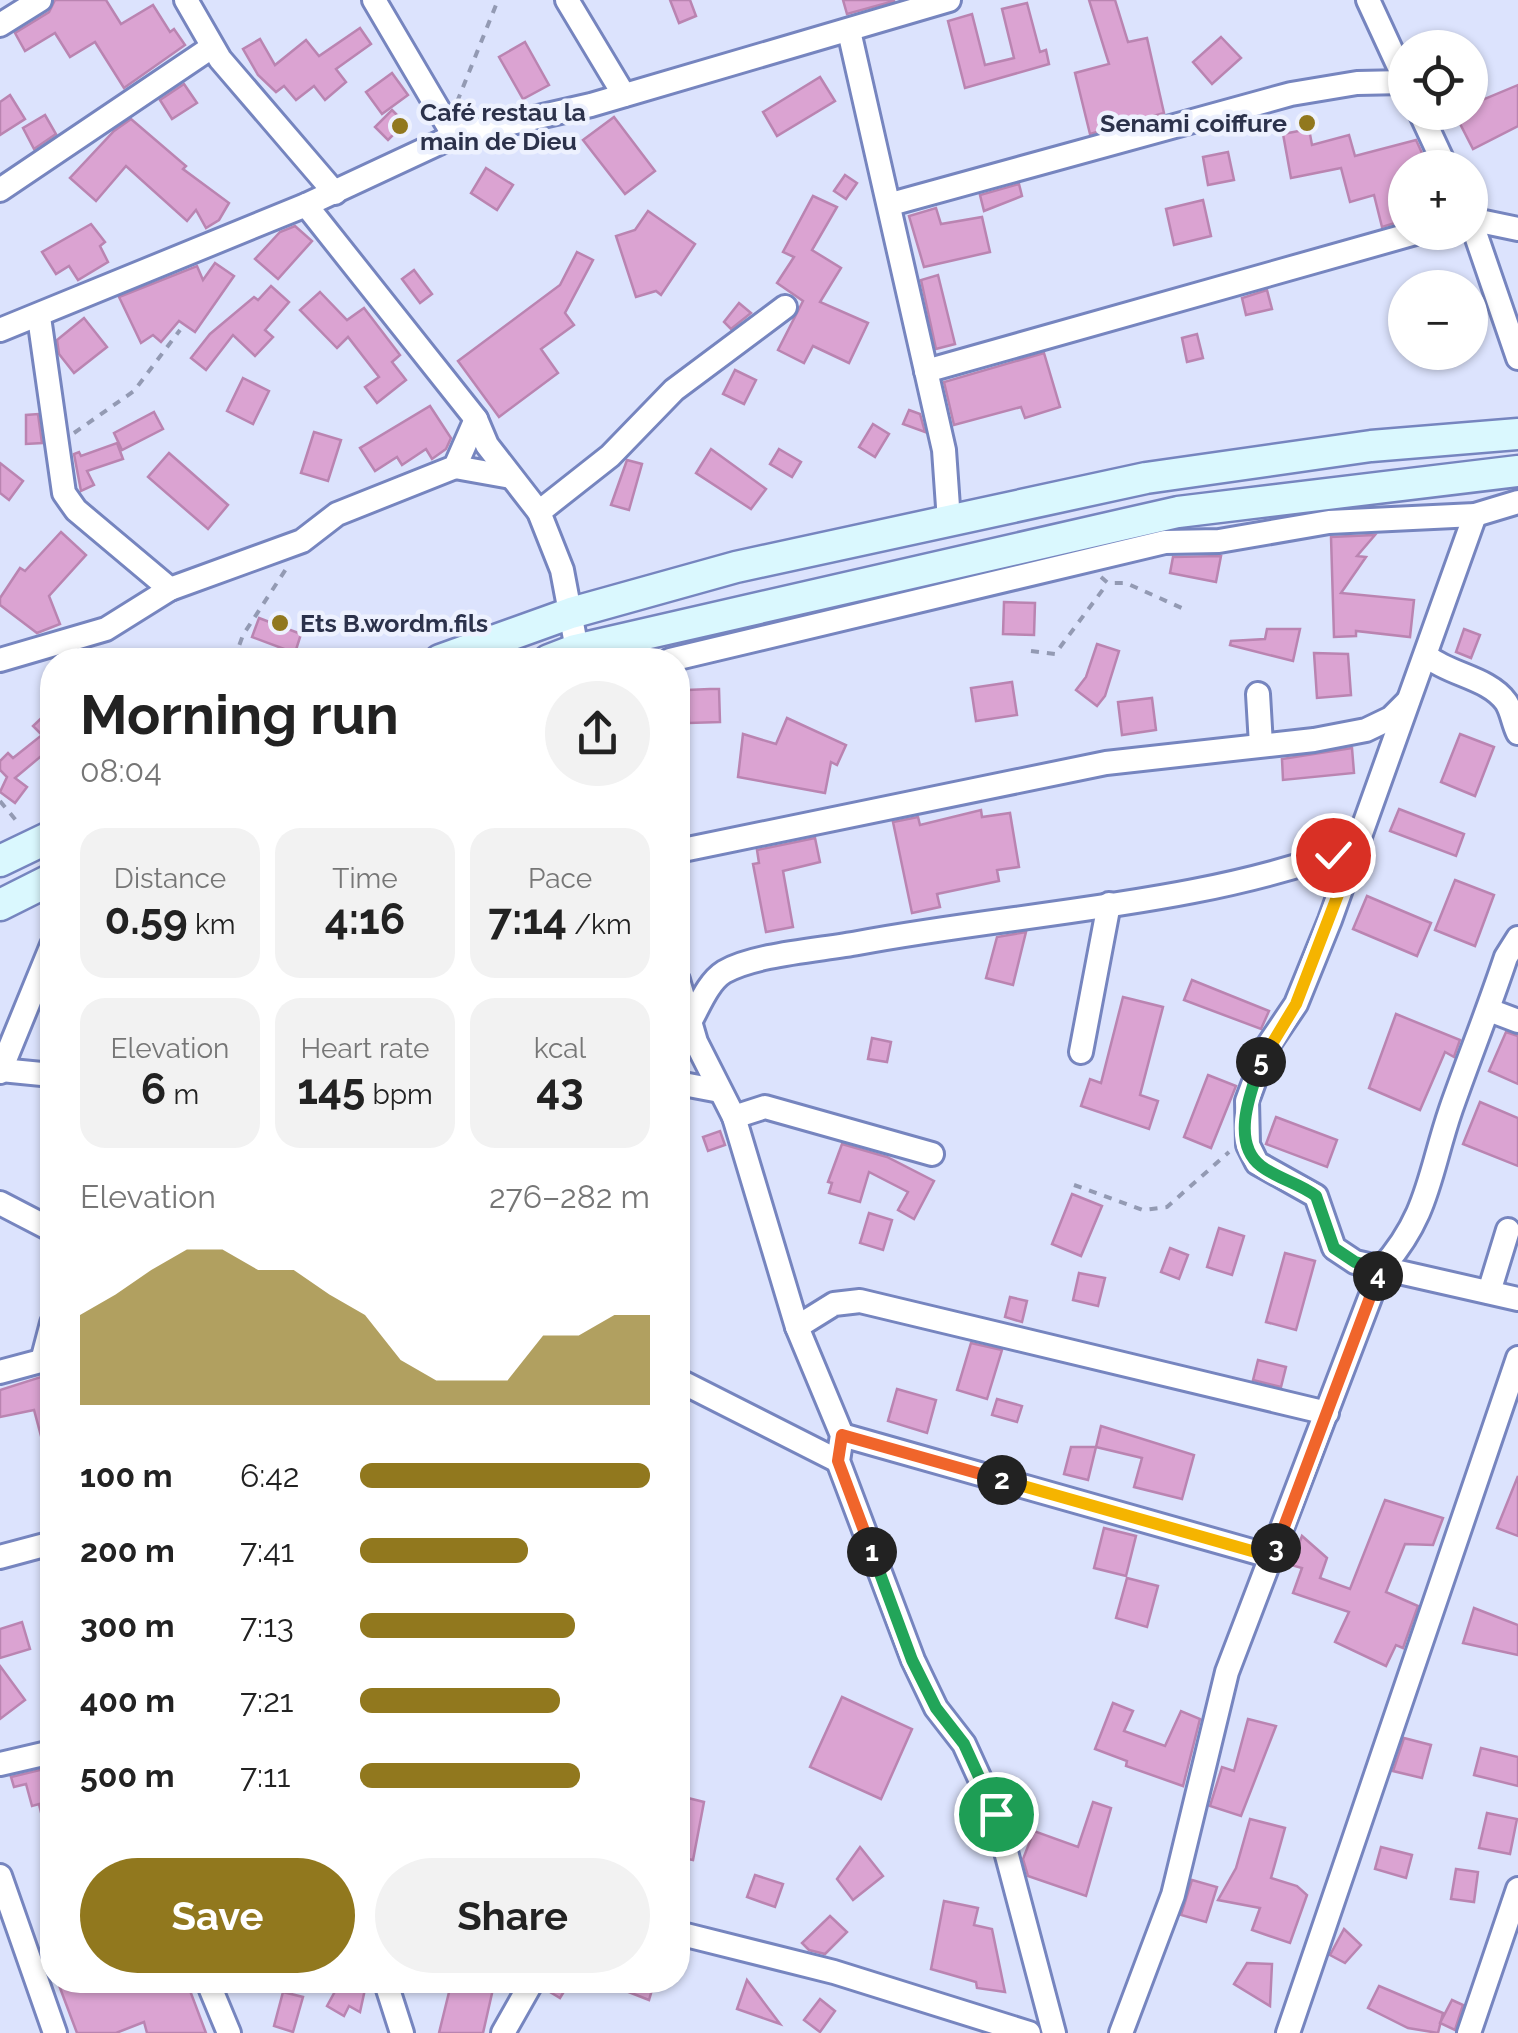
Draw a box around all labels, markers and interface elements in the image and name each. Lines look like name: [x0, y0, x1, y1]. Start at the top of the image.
map controls: [1388, 30, 1488, 370]
button: locate: [1388, 30, 1488, 130]
place label: Café restau la main de Dieu: [420, 97, 586, 156]
place label: Senami coiffure: [1100, 108, 1287, 138]
marker: Senami coiffure: [1296, 112, 1318, 134]
marker: Café restau la main de Dieu: [389, 115, 411, 137]
button: +: [1388, 150, 1488, 250]
button: −: [1388, 270, 1488, 370]
place label: Ets B.wordm.fils: [300, 608, 488, 638]
marker: Ets B.wordm.fils: [269, 612, 291, 634]
button: share: [545, 681, 650, 786]
text: Morning run: [80, 682, 399, 747]
text: 08:04: [80, 752, 162, 789]
pin: [1291, 813, 1376, 898]
icon: check: [1306, 828, 1361, 883]
text: Distance: [114, 862, 226, 895]
text: Time: [332, 862, 398, 895]
text: Pace: [528, 862, 592, 895]
text: 0.59: [105, 895, 188, 944]
text: 4:16: [325, 895, 405, 944]
text: 7:14: [488, 895, 567, 944]
text: km: [188, 908, 235, 941]
text: /km: [567, 908, 632, 941]
text: Elevation: [111, 1032, 229, 1065]
text: Heart rate: [301, 1032, 429, 1065]
text: kcal: [534, 1032, 586, 1065]
pin: 5: [1236, 1037, 1286, 1087]
text: 5: [1253, 1045, 1269, 1078]
text: 6: [141, 1065, 166, 1114]
text: 145: [297, 1065, 365, 1114]
text: 43: [536, 1065, 584, 1114]
text: m: [166, 1078, 199, 1111]
text: bpm: [365, 1078, 433, 1111]
text: Elevation: [80, 1178, 216, 1215]
text: 276–282 m: [489, 1178, 650, 1215]
pin: 4: [1353, 1251, 1403, 1301]
text: 4: [1370, 1259, 1386, 1292]
pin: 2: [977, 1455, 1027, 1505]
text: 100 m: [80, 1457, 173, 1494]
text: 6:42: [240, 1457, 299, 1494]
text: 2: [994, 1463, 1010, 1496]
pin: 3: [1251, 1523, 1301, 1573]
pin: 1: [847, 1527, 897, 1577]
text: 3: [1268, 1531, 1284, 1564]
text: 200 m: [80, 1532, 175, 1569]
text: 7:41: [240, 1532, 294, 1569]
text: 1: [865, 1535, 879, 1568]
text: 300 m: [80, 1607, 175, 1644]
text: 7:13: [240, 1607, 294, 1644]
text: 400 m: [80, 1682, 175, 1719]
text: 7:21: [240, 1682, 294, 1719]
text: 500 m: [80, 1757, 175, 1794]
text: 7:11: [240, 1757, 291, 1794]
pin: [954, 1772, 1039, 1857]
icon: arrive: [969, 1787, 1024, 1842]
button: Save: [80, 1858, 355, 1973]
button: Share: [375, 1858, 650, 1973]

